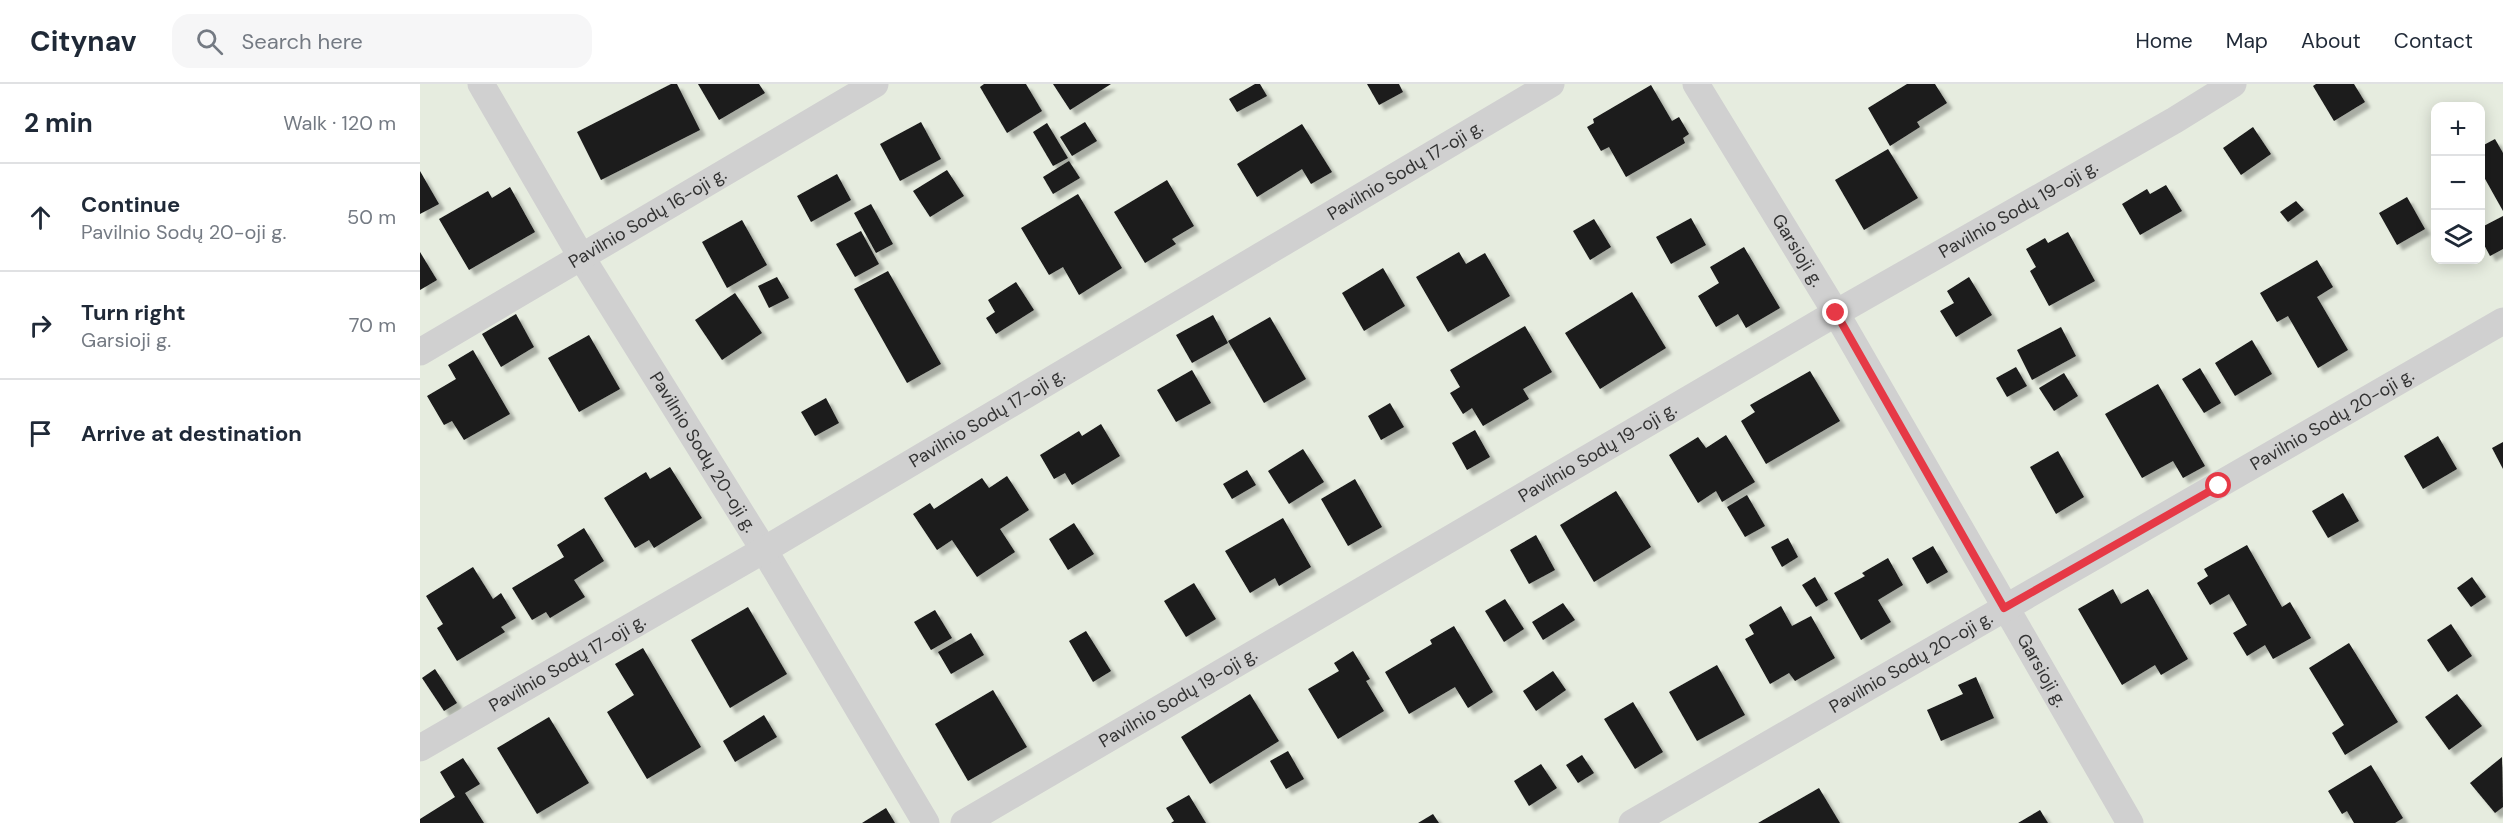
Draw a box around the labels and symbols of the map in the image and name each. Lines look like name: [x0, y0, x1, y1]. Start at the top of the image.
street label: Pavilnio Sodų 17-oji g.: [1323, 115, 1487, 226]
street label: Pavilnio Sodų 19-oji g.: [1934, 154, 2102, 264]
street label: Pavilnio Sodų 16-oji g.: [564, 162, 731, 274]
street label: Garsioji g.: [1766, 209, 1829, 291]
route end: [1822, 299, 1848, 325]
street label: Pavilnio Sodų 17-oji g.: [905, 363, 1069, 473]
street label: Pavilnio Sodų 20-oji g.: [2246, 363, 2418, 476]
street label: Pavilnio Sodų 20-oji g.: [644, 367, 762, 537]
street label: Pavilnio Sodų 19-oji g.: [1514, 397, 1681, 508]
route start: [2205, 472, 2231, 498]
street label: Pavilnio Sodų 20-oji g.: [1825, 606, 1997, 719]
street label: Pavilnio Sodų 17-oji g.: [485, 609, 650, 718]
street label: Garsioji g.: [2011, 629, 2073, 712]
street label: Pavilnio Sodų 19-oji g.: [1095, 642, 1262, 753]

